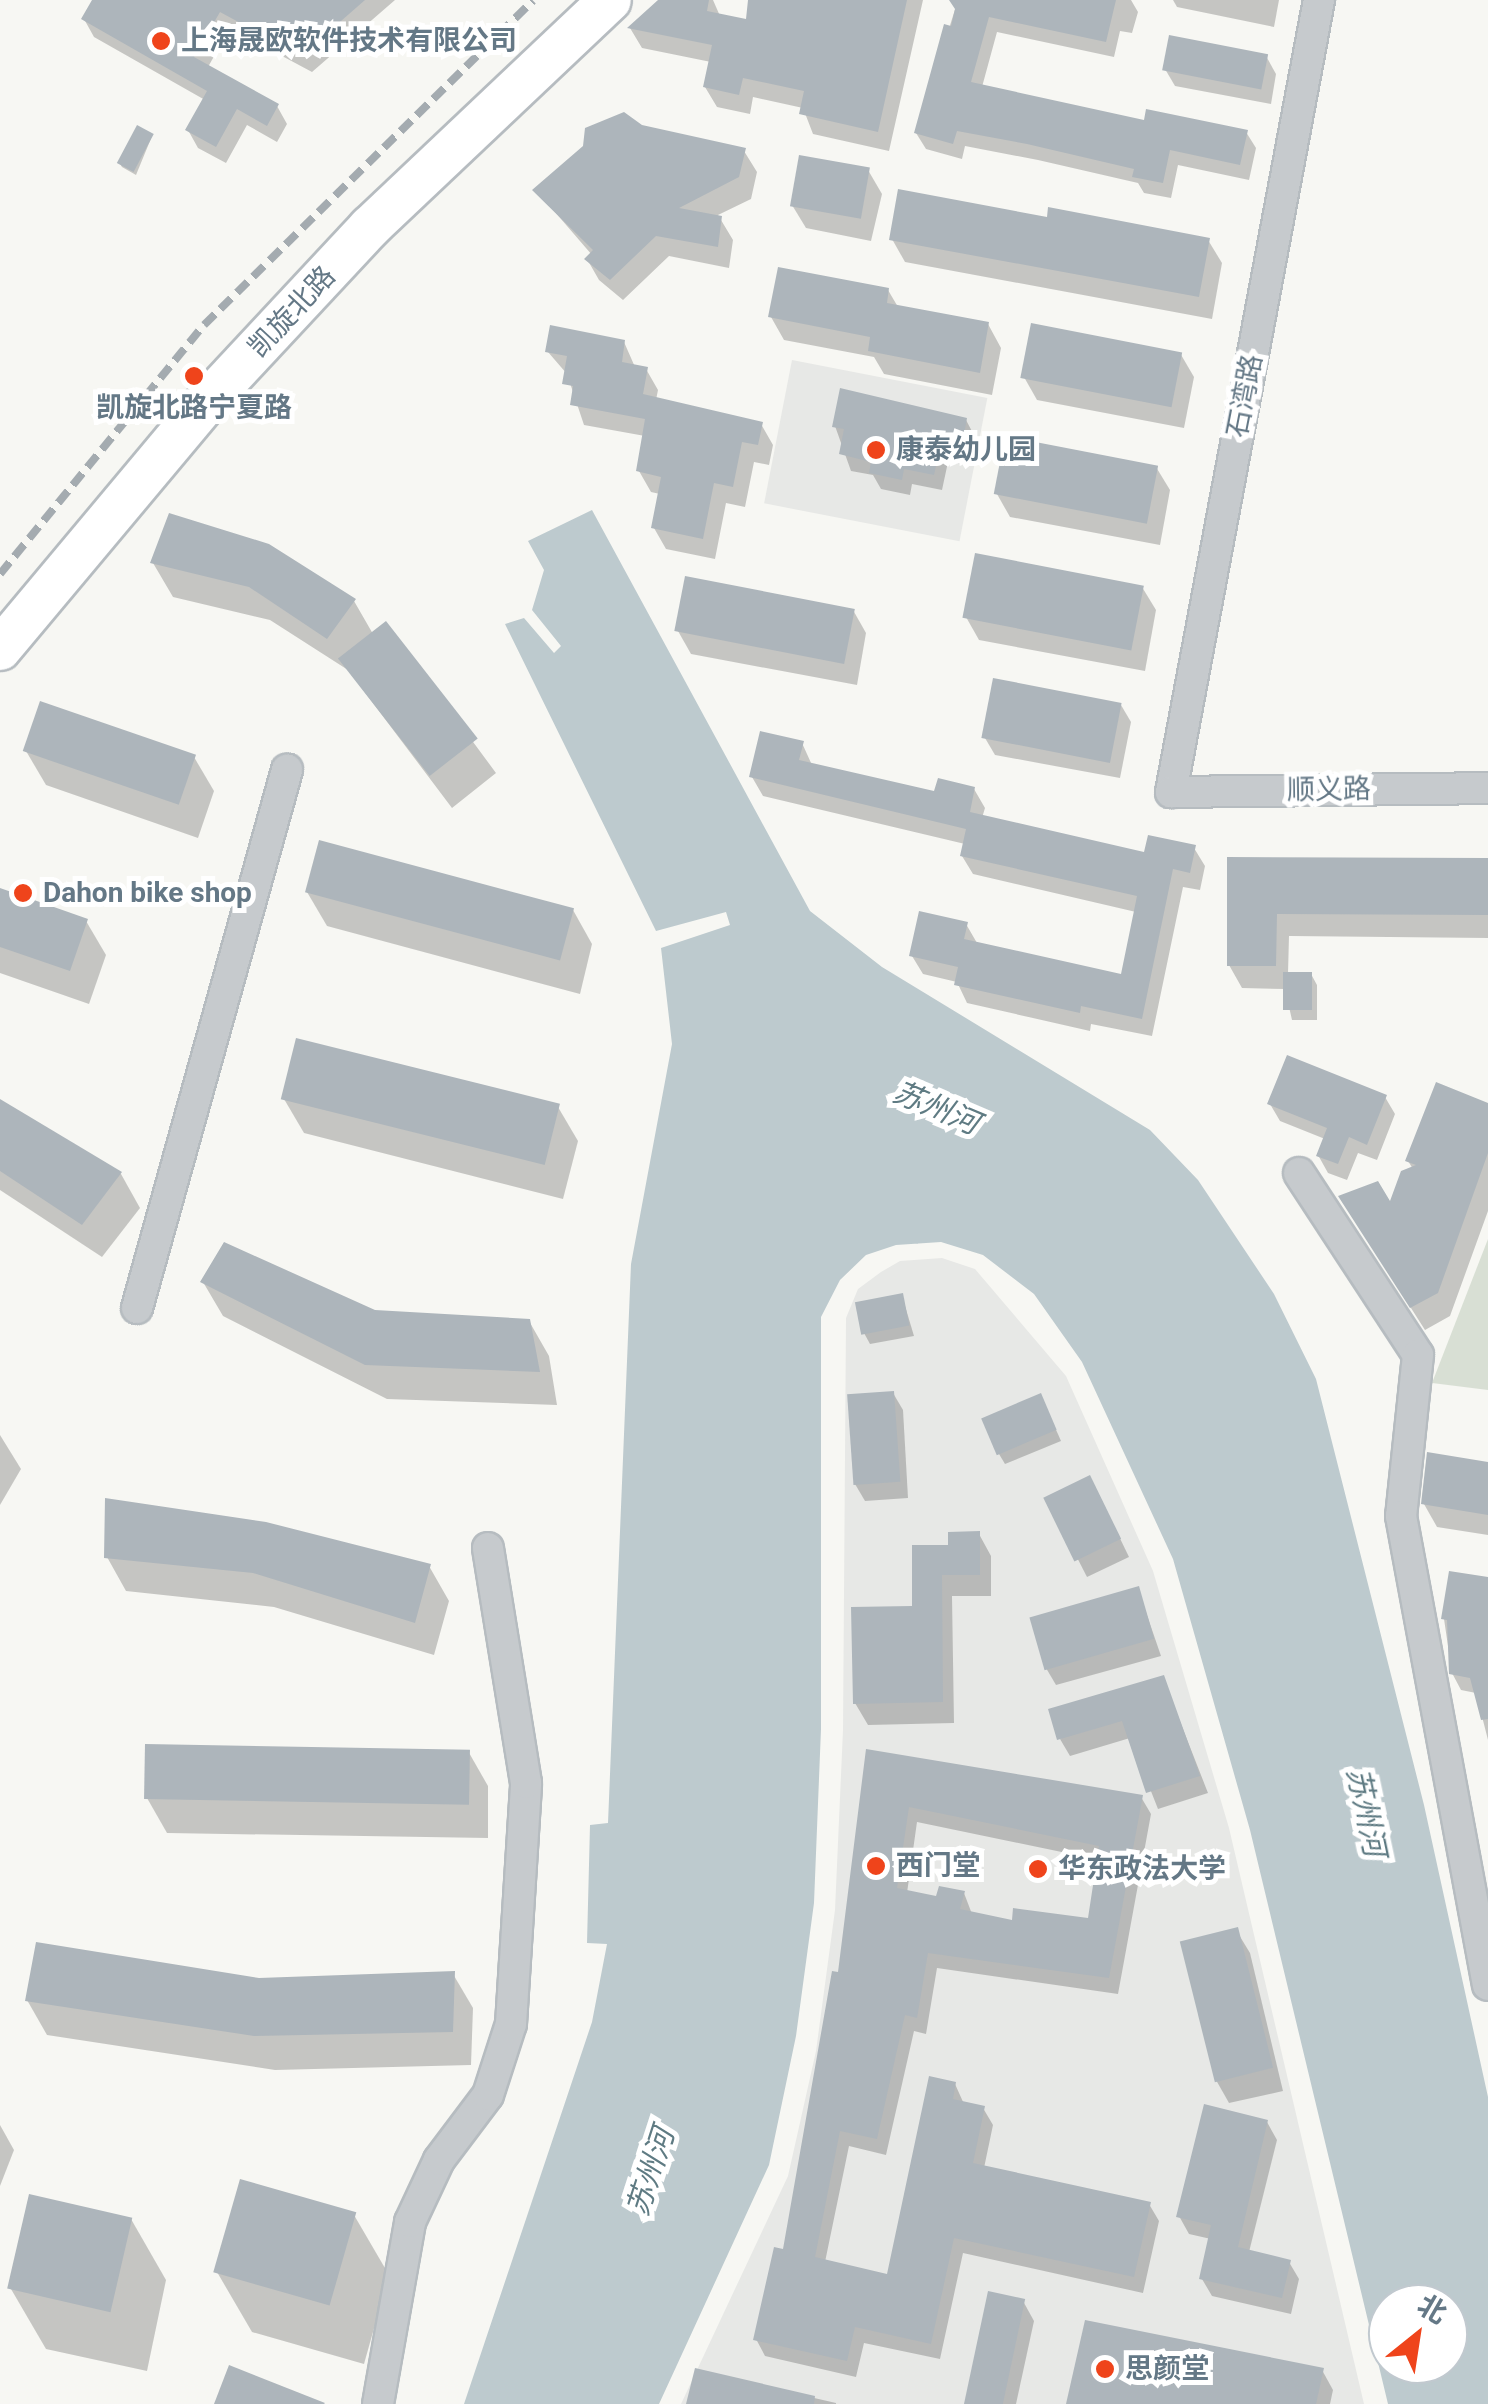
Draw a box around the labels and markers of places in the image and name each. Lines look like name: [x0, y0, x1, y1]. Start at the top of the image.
place label: 上海晟欧软件技术有限公司: [181, 24, 517, 58]
marker: 上海晟欧软件技术有限公司: [150, 30, 172, 52]
marker: 凯旋北路宁夏路: [183, 365, 205, 387]
place label: 凯旋北路宁夏路: [96, 391, 292, 425]
place label: 康泰幼儿园: [896, 433, 1036, 467]
marker: 康泰幼儿园: [865, 439, 887, 461]
place label: Dahon bike shop: [43, 876, 252, 910]
marker: Dahon bike shop: [12, 882, 34, 904]
place label: 西门堂: [896, 1849, 980, 1883]
place label: 华东政法大学: [1058, 1852, 1226, 1886]
marker: 西门堂: [865, 1855, 887, 1877]
marker: 华东政法大学: [1027, 1858, 1049, 1880]
place label: 思颜堂: [1125, 2352, 1209, 2386]
marker: 思颜堂: [1094, 2358, 1116, 2380]

